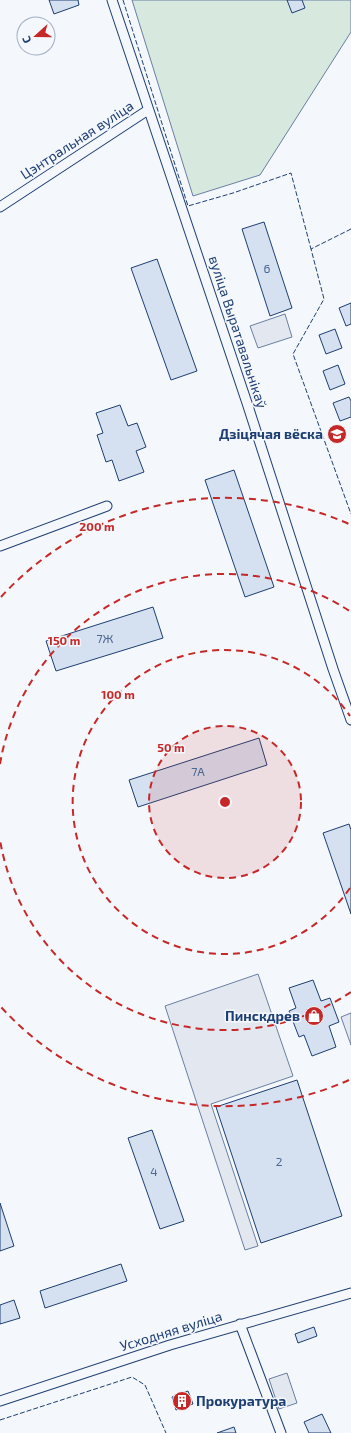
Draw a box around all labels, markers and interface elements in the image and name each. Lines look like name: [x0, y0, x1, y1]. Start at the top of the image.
north arrow: [16, 16, 56, 56]
text: С: [19, 34, 33, 45]
street label: Цэнтральная вуліца: [17, 97, 136, 182]
street label: вуліца Выратавальнікаў: [206, 253, 271, 411]
house number: 6: [264, 261, 271, 275]
school or university icon: Дзіцячая вёска: [326, 423, 348, 445]
place label: Дзіцячая вёска: [219, 425, 323, 442]
text: 200 m: [79, 519, 115, 533]
house number: 7Ж: [96, 631, 114, 645]
text: 150 m: [48, 633, 80, 647]
text: 100 m: [101, 687, 135, 701]
text: 50 m: [157, 740, 185, 754]
house number: 7А: [191, 764, 205, 778]
centre of rings: [218, 795, 232, 809]
shop icon: Пинскдрев: [303, 1005, 325, 1027]
place label: Пинскдрев: [225, 1007, 300, 1024]
house number: 2: [276, 1154, 283, 1168]
house number: 4: [150, 1164, 158, 1178]
street label: Усходняя вуліца: [118, 1307, 224, 1354]
building icon: Прокуратура: [171, 1390, 193, 1412]
place label: Прокуратура: [196, 1392, 286, 1409]

